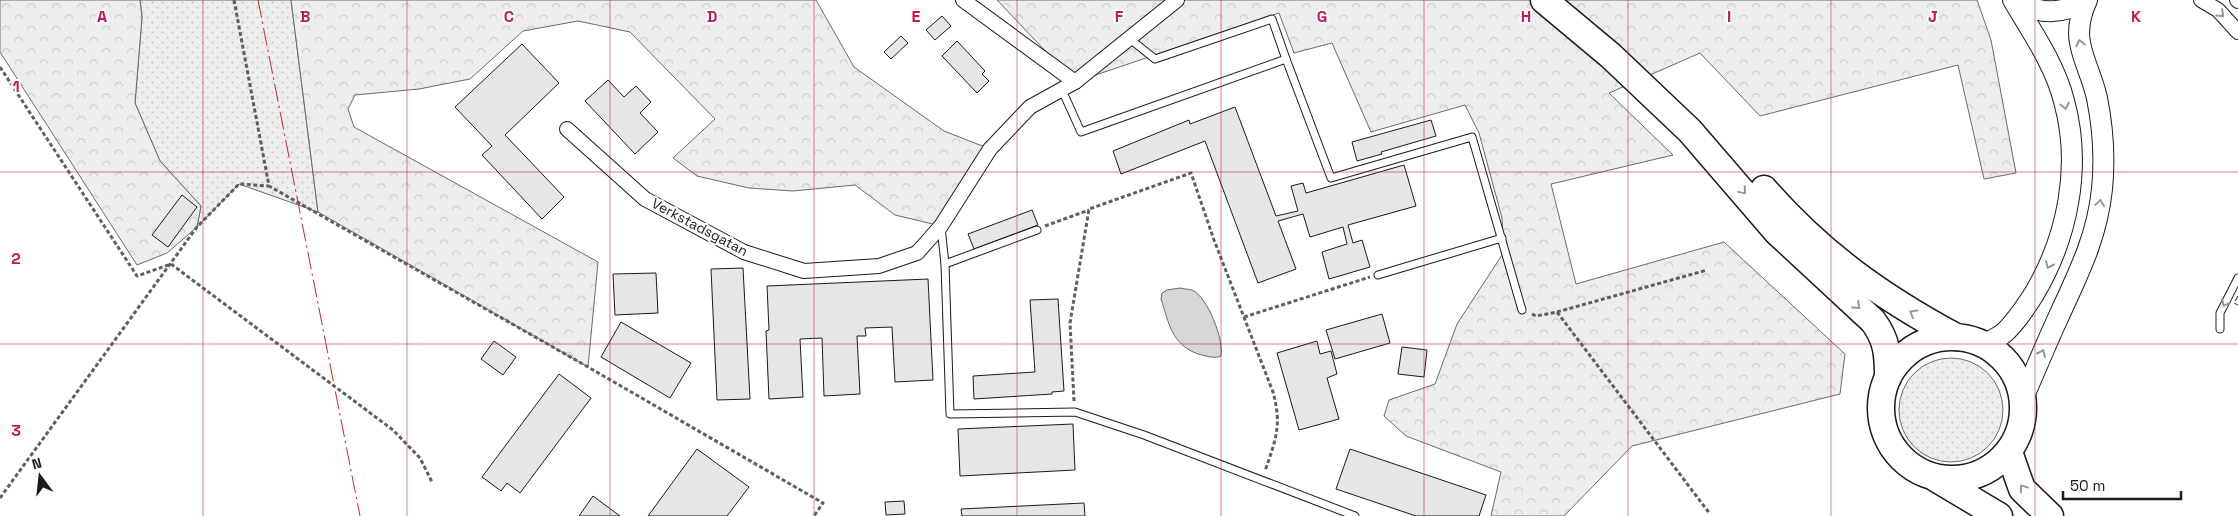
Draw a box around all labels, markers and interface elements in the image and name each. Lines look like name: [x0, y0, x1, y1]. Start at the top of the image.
text: A: [97, 6, 107, 27]
text: B: [300, 6, 310, 27]
text: C: [504, 6, 514, 27]
text: D: [707, 6, 717, 27]
text: E: [912, 6, 921, 27]
text: F: [1115, 6, 1124, 27]
text: G: [1317, 6, 1327, 27]
text: H: [1521, 6, 1531, 27]
text: I: [1727, 6, 1731, 27]
text: J: [1928, 6, 1938, 27]
text: K: [2131, 6, 2141, 27]
one-way arrow: [2215, 8, 2224, 17]
one-way arrow: [2075, 39, 2086, 48]
text: 1: [12, 76, 20, 97]
one-way arrow: [2059, 102, 2070, 111]
one-way arrow: [1737, 185, 1746, 194]
street label: Verkstadsgatan: [649, 194, 751, 260]
one-way arrow: [2095, 198, 2105, 207]
text: 2: [11, 248, 21, 269]
one-way arrow: [2044, 260, 2055, 269]
one-way arrow: [2221, 297, 2231, 306]
one-way arrow: [1851, 301, 1860, 310]
one-way arrow: [1910, 310, 1919, 320]
one-way arrow: [2037, 350, 2047, 358]
text: 3: [11, 420, 21, 441]
north arrow: [15, 451, 65, 501]
text: N: [30, 454, 44, 473]
scale bar: [2063, 468, 2180, 500]
text: 50 m: [2070, 476, 2105, 495]
one-way arrow: [2019, 485, 2029, 494]

